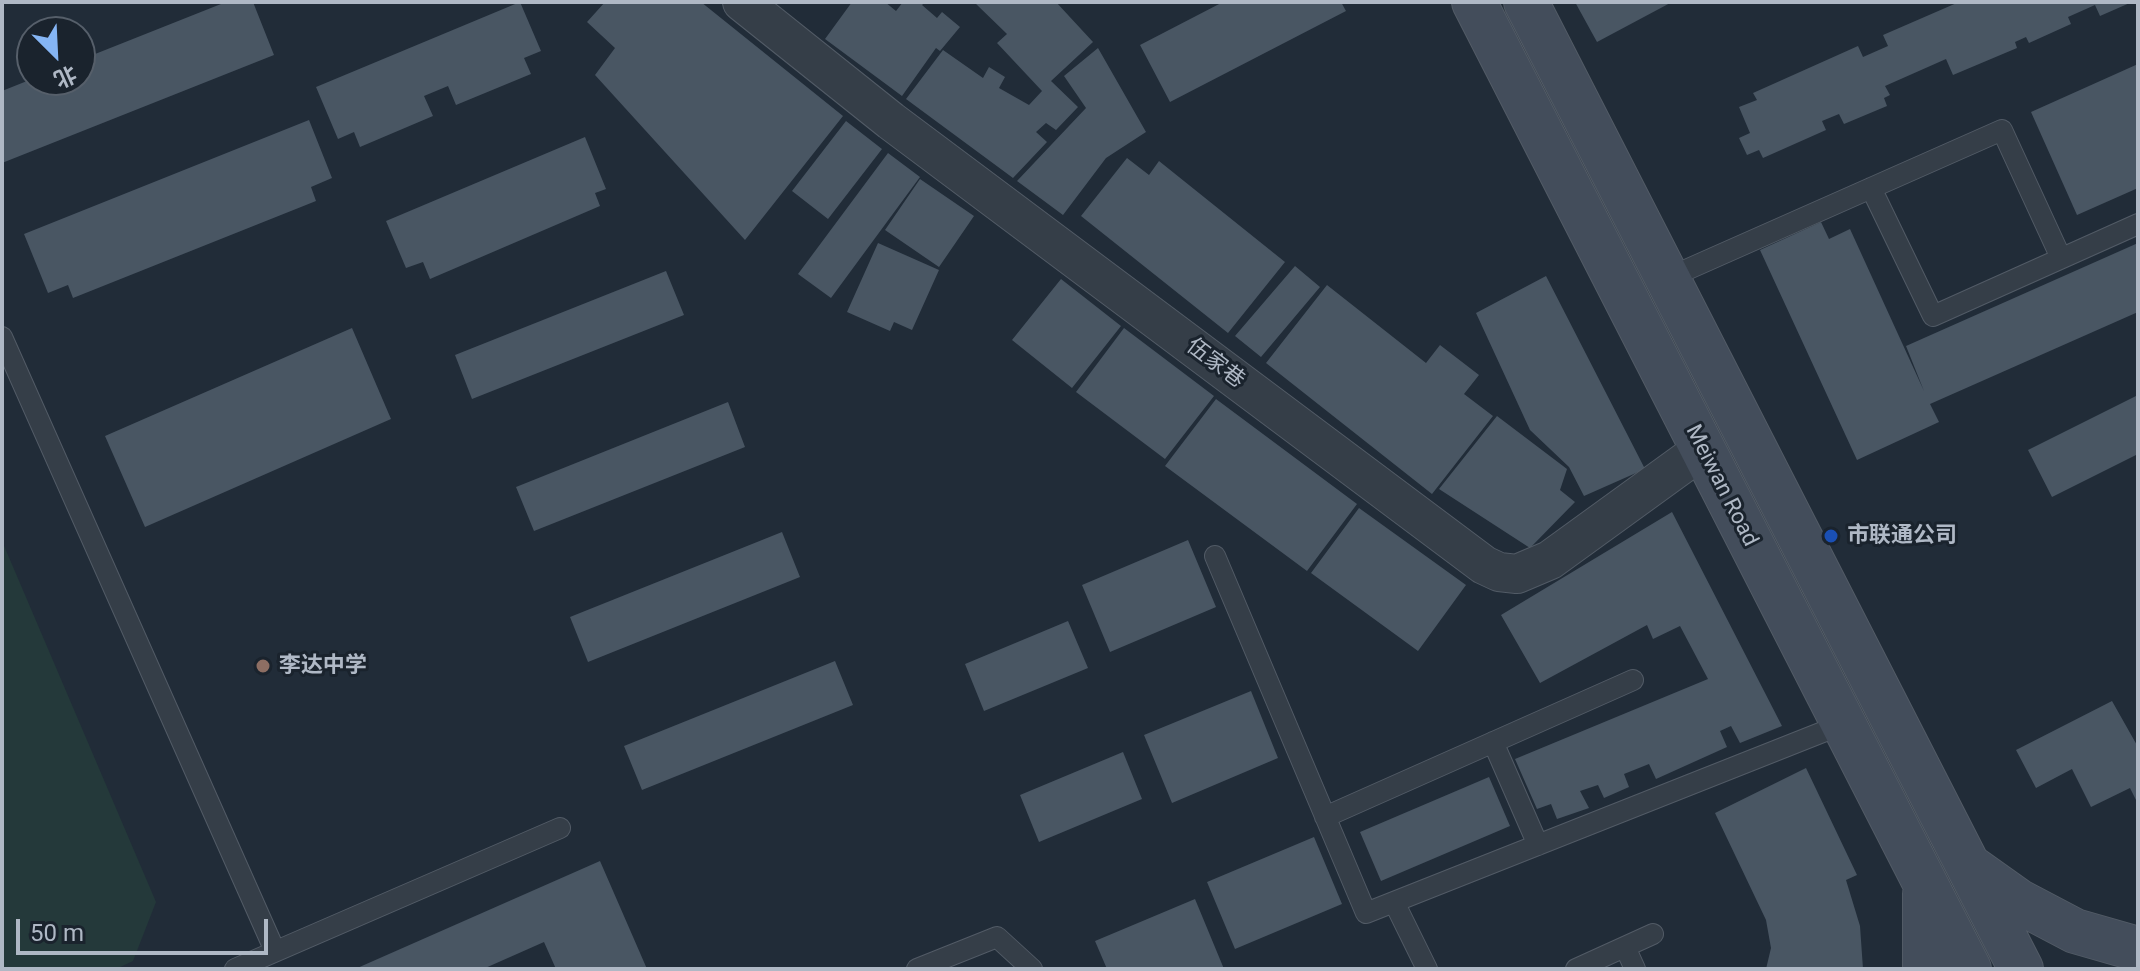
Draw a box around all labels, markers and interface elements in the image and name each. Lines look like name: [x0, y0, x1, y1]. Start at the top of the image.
north arrow: [16, 16, 96, 96]
text: 北: [50, 61, 80, 92]
street label: 伍家巷: [1181, 334, 1249, 394]
street label: Meiwan Road: [1679, 421, 1763, 551]
place label: 市联通公司: [1847, 523, 1957, 549]
marker: 市联通公司: [1822, 527, 1840, 545]
place label: 李达中学: [279, 653, 367, 679]
marker: 李达中学: [254, 657, 272, 675]
scale bar: [20, 903, 272, 953]
text: 50 m: [30, 919, 84, 947]

